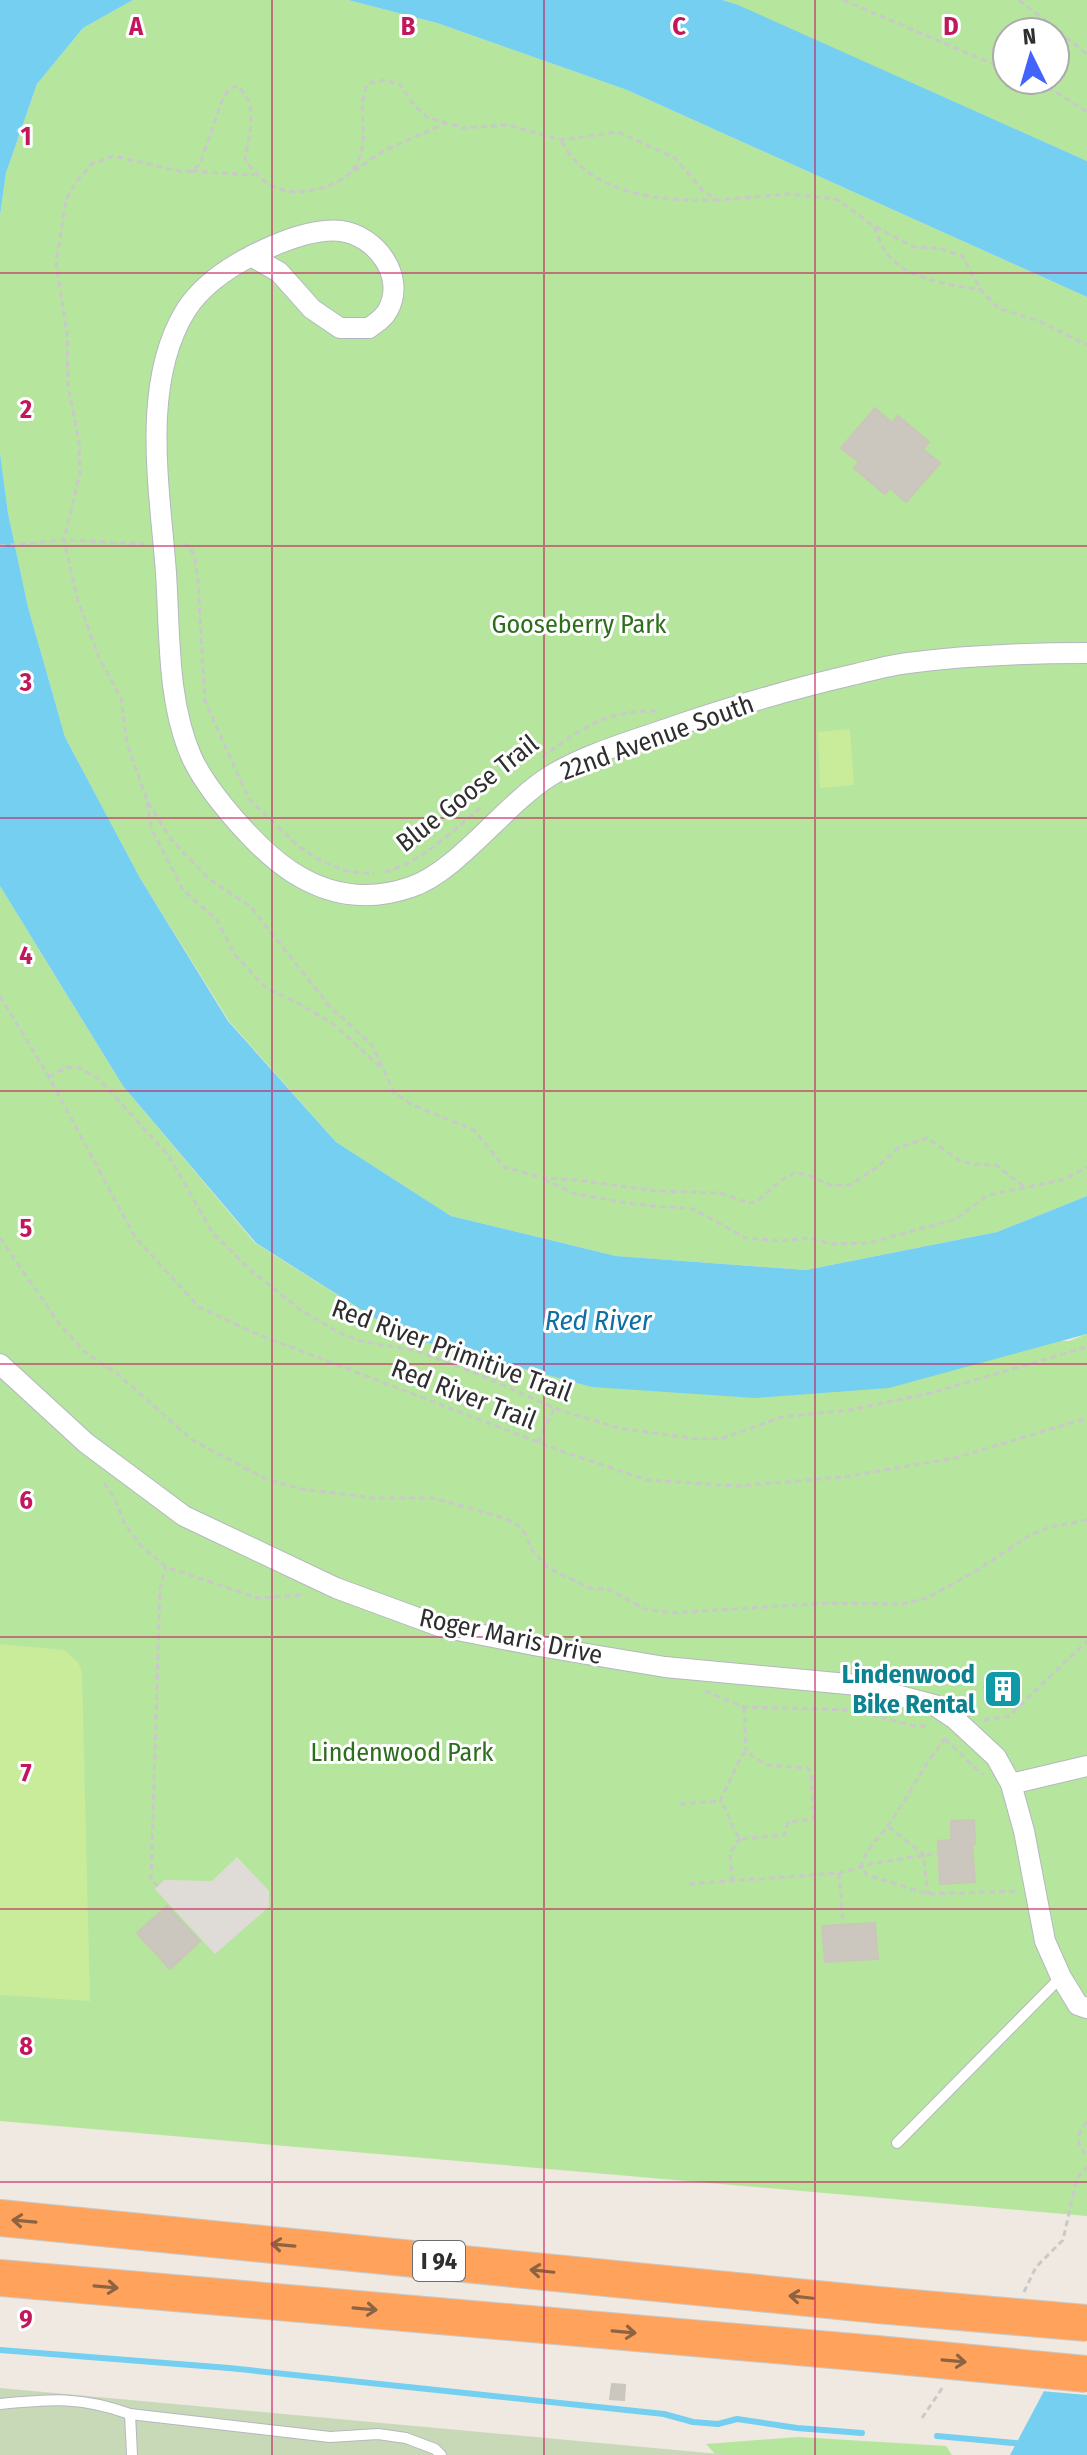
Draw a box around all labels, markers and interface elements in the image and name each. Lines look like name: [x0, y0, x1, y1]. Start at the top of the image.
text: A: [128, 11, 144, 42]
text: B: [401, 11, 416, 42]
text: C: [672, 11, 686, 42]
text: D: [943, 11, 959, 42]
north arrow: [991, 16, 1071, 96]
text: N: [1022, 23, 1037, 51]
text: 1: [21, 121, 32, 152]
text: 2: [19, 394, 32, 425]
park label: Gooseberry Park: [492, 609, 667, 640]
text: 3: [19, 667, 32, 698]
street label: 22nd Avenue South: [556, 688, 758, 787]
street label: Blue Goose Trail: [390, 728, 545, 858]
text: 4: [19, 940, 33, 971]
text: 5: [20, 1213, 33, 1244]
street label: Red River Primitive Trail: [328, 1293, 576, 1408]
water label: Red River: [545, 1304, 653, 1337]
street label: Red River Trail: [387, 1353, 541, 1436]
text: 6: [19, 1485, 33, 1516]
street label: Roger Maris Drive: [417, 1602, 605, 1671]
place label: Lindenwood Bike Rental: [842, 1659, 976, 1720]
building icon: Lindenwood Bike Rental: [982, 1668, 1024, 1710]
park label: Lindenwood Park: [311, 1737, 494, 1768]
text: 7: [20, 1758, 32, 1789]
text: 8: [19, 2031, 33, 2062]
one-way arrow: [11, 2213, 38, 2228]
one-way arrow: [270, 2238, 297, 2253]
road number: I 94: [413, 2241, 465, 2281]
one-way arrow: [529, 2263, 556, 2278]
one-way arrow: [92, 2280, 119, 2295]
one-way arrow: [788, 2290, 814, 2305]
one-way arrow: [351, 2302, 378, 2317]
text: 9: [19, 2304, 33, 2335]
one-way arrow: [610, 2325, 637, 2340]
one-way arrow: [940, 2354, 967, 2369]

